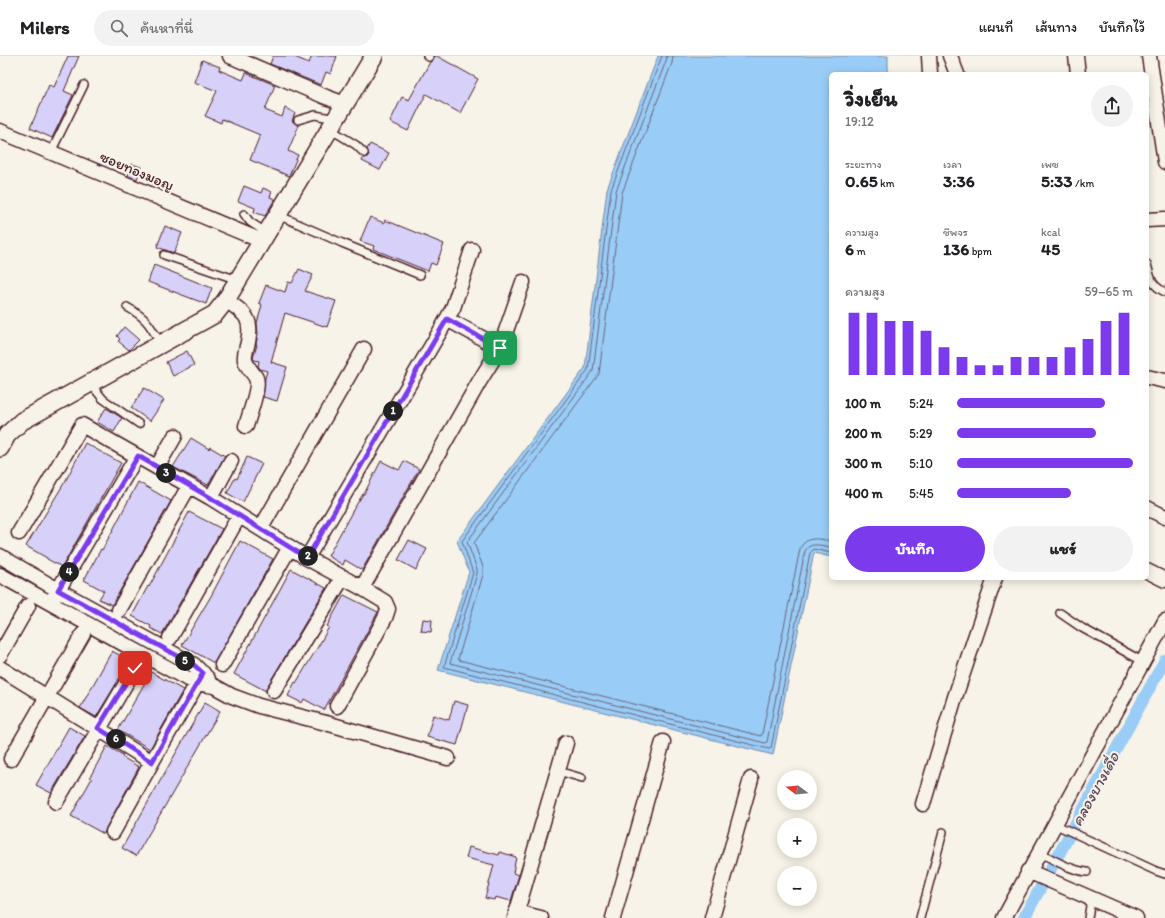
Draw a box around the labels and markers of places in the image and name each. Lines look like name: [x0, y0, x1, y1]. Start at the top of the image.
pin: [483, 331, 517, 365]
pin: 1: [383, 401, 403, 421]
pin: 3: [156, 463, 176, 483]
pin: 2: [298, 546, 318, 566]
pin: 4: [59, 562, 79, 582]
pin: [118, 651, 152, 685]
pin: 5: [175, 651, 195, 671]
pin: 6: [106, 729, 126, 749]

